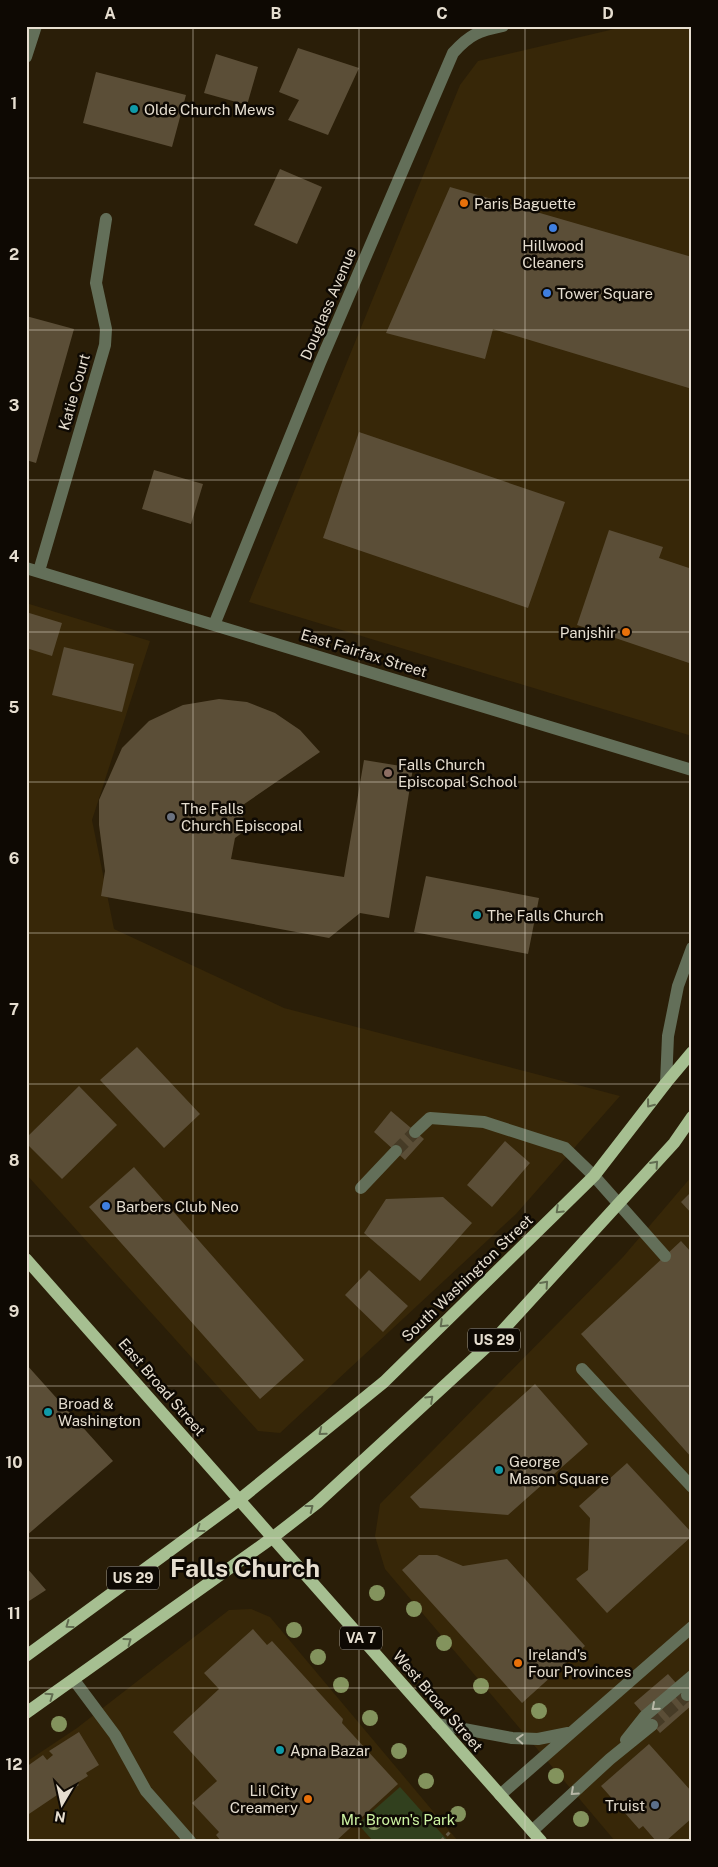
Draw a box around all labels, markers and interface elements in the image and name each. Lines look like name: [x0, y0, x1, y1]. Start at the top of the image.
text: A: [104, 4, 116, 23]
text: B: [271, 4, 282, 23]
text: C: [436, 4, 448, 23]
text: D: [602, 4, 614, 23]
text: 1: [11, 94, 17, 113]
place label: Olde Church Mews: [144, 101, 275, 118]
marker: Olde Church Mews: [128, 103, 140, 115]
place label: Paris Baguette: [474, 195, 576, 212]
marker: Paris Baguette: [458, 197, 470, 209]
marker: Hillwood Cleaners: [547, 222, 559, 234]
place label: Hillwood Cleaners: [522, 237, 584, 271]
text: 2: [9, 245, 19, 264]
street label: Douglass Avenue: [297, 246, 359, 362]
place label: Tower Square: [557, 285, 653, 302]
marker: Tower Square: [541, 287, 553, 299]
street label: Katie Court: [55, 352, 93, 432]
text: 3: [9, 396, 19, 415]
text: 4: [9, 547, 20, 566]
place label: Panjshir: [560, 624, 616, 641]
street label: East Fairfax Street: [299, 626, 429, 680]
marker: Panjshir: [620, 626, 632, 638]
text: 5: [9, 698, 20, 717]
place label: Falls Church Episcopal School: [398, 756, 518, 790]
marker: Falls Church Episcopal School: [382, 767, 394, 779]
place label: The Falls Church Episcopal: [181, 800, 302, 834]
marker: The Falls Church Episcopal: [165, 811, 177, 823]
text: 6: [9, 849, 19, 868]
place label: The Falls Church: [487, 907, 604, 924]
marker: The Falls Church: [471, 909, 483, 921]
text: 7: [9, 1000, 19, 1019]
one-way arrow: [647, 1098, 656, 1108]
text: 8: [9, 1151, 20, 1170]
one-way arrow: [649, 1160, 658, 1169]
place label: Barbers Club Neo: [116, 1198, 239, 1215]
marker: Barbers Club Neo: [100, 1200, 112, 1212]
one-way arrow: [556, 1205, 565, 1214]
street label: South Washington Street: [398, 1211, 536, 1345]
one-way arrow: [539, 1280, 548, 1289]
text: 9: [9, 1302, 19, 1321]
one-way arrow: [440, 1318, 449, 1327]
road number: US 29: [468, 1328, 520, 1352]
street label: East Broad Street: [115, 1335, 209, 1439]
place label: Broad & Washington: [58, 1395, 141, 1429]
one-way arrow: [425, 1395, 434, 1404]
marker: Broad & Washington: [42, 1406, 54, 1418]
one-way arrow: [319, 1426, 328, 1434]
text: 10: [5, 1453, 23, 1472]
place label: George Mason Square: [509, 1453, 609, 1487]
marker: George Mason Square: [493, 1464, 505, 1476]
one-way arrow: [305, 1505, 314, 1514]
one-way arrow: [196, 1523, 206, 1532]
district label: Falls Church: [170, 1553, 320, 1583]
road number: US 29: [107, 1566, 159, 1590]
text: 11: [7, 1604, 21, 1623]
one-way arrow: [65, 1619, 75, 1628]
road number: VA 7: [340, 1626, 382, 1650]
one-way arrow: [122, 1638, 132, 1647]
place label: Ireland's Four Provinces: [528, 1646, 631, 1680]
street label: West Broad Street: [390, 1647, 486, 1755]
marker: Ireland's Four Provinces: [512, 1657, 524, 1669]
one-way arrow: [44, 1693, 54, 1702]
one-way arrow: [651, 1701, 660, 1710]
one-way arrow: [516, 1733, 524, 1744]
place label: Apna Bazar: [290, 1742, 370, 1759]
marker: Apna Bazar: [274, 1744, 286, 1756]
text: 12: [5, 1755, 23, 1774]
north arrow: [38, 1780, 88, 1830]
place label: Lil City Creamery: [230, 1782, 298, 1816]
one-way arrow: [571, 1786, 580, 1795]
marker: Lil City Creamery: [302, 1793, 314, 1805]
place label: Truist: [605, 1797, 645, 1814]
marker: Truist: [649, 1799, 661, 1811]
text: N: [53, 1808, 67, 1826]
park label: Mr. Brown's Park: [341, 1811, 455, 1828]

